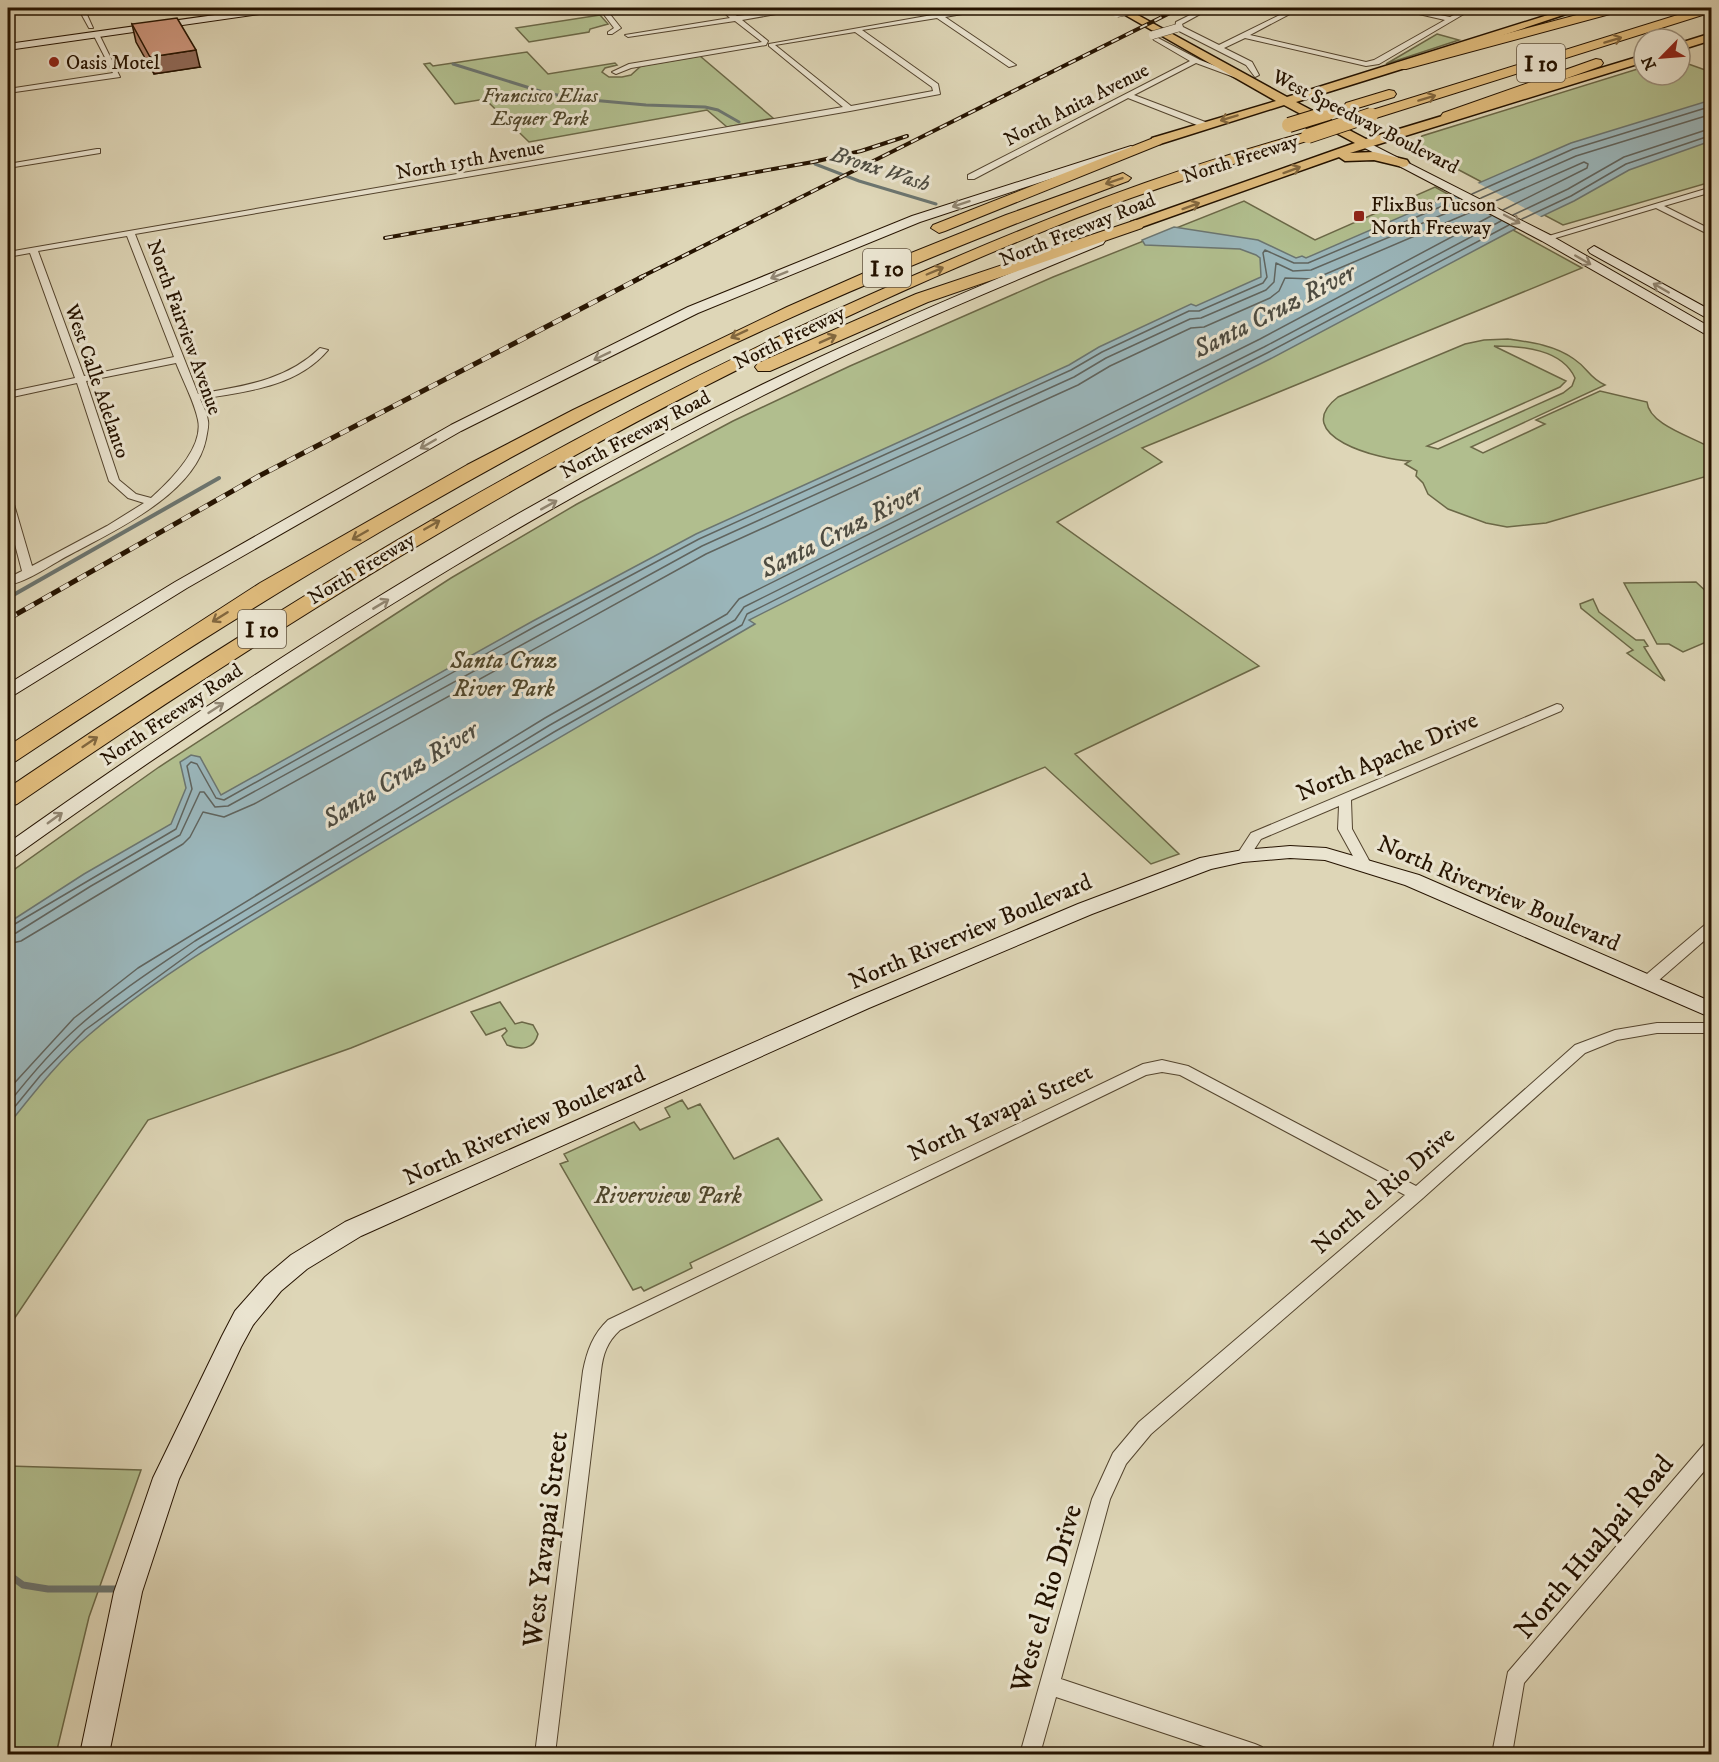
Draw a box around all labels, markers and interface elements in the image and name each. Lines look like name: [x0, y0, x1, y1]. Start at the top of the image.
north arrow: [1632, 27, 1692, 87]
one-way arrow: [1603, 34, 1622, 45]
road number: I 10: [1517, 44, 1565, 82]
place label: Oasis Motel: [66, 51, 160, 76]
text: N: [1637, 53, 1661, 73]
marker: Oasis Motel: [47, 55, 61, 69]
street label: North Anita Avenue: [1000, 58, 1153, 153]
street label: West Speedway Boulevard: [1267, 64, 1463, 180]
park label: Francisco Elias Esquer Park: [482, 84, 599, 132]
one-way arrow: [1417, 92, 1436, 103]
one-way arrow: [1220, 113, 1239, 124]
street label: North Freeway: [1179, 129, 1302, 190]
street label: North 15th Avenue: [394, 135, 546, 186]
water label: Bronx Wash: [827, 140, 933, 198]
one-way arrow: [1282, 163, 1301, 174]
one-way arrow: [1105, 177, 1124, 188]
street label: North Freeway Road: [996, 188, 1159, 273]
place label: FlixBus Tucson North Freeway: [1371, 193, 1497, 241]
one-way arrow: [951, 199, 970, 210]
one-way arrow: [1182, 199, 1200, 210]
marker: FlixBus Tucson North Freeway: [1352, 209, 1366, 223]
one-way arrow: [1502, 214, 1520, 225]
street label: North Fairview Avenue: [140, 237, 227, 418]
road number: I 10: [863, 249, 911, 287]
one-way arrow: [1574, 254, 1591, 266]
water label: Santa Cruz River: [1187, 256, 1363, 367]
one-way arrow: [925, 265, 944, 276]
one-way arrow: [770, 270, 789, 281]
one-way arrow: [1652, 282, 1670, 293]
street label: West Calle Adelanto: [58, 300, 135, 462]
street label: North Freeway: [730, 301, 850, 376]
one-way arrow: [730, 329, 748, 341]
one-way arrow: [818, 333, 837, 344]
one-way arrow: [593, 350, 611, 362]
street label: North Freeway Road: [557, 385, 715, 485]
one-way arrow: [420, 438, 437, 450]
water label: Santa Cruz River: [754, 476, 930, 587]
one-way arrow: [540, 498, 557, 510]
one-way arrow: [423, 519, 440, 531]
street label: North Freeway: [304, 527, 420, 611]
one-way arrow: [352, 529, 369, 541]
one-way arrow: [372, 597, 389, 609]
road number: I 10: [238, 610, 286, 648]
one-way arrow: [212, 611, 229, 624]
park label: Santa Cruz River Park: [449, 646, 558, 704]
street label: North Freeway Road: [96, 658, 248, 772]
one-way arrow: [207, 702, 224, 714]
street label: North Apache Drive: [1292, 705, 1483, 809]
water label: Santa Cruz River: [316, 713, 486, 837]
one-way arrow: [82, 736, 98, 748]
one-way arrow: [46, 812, 62, 824]
street label: North Riverview Boulevard: [1373, 829, 1625, 959]
street label: North Riverview Boulevard: [844, 867, 1097, 997]
street label: North Yavapai Street: [903, 1057, 1098, 1169]
street label: North Riverview Boulevard: [399, 1059, 650, 1193]
street label: North el Rio Drive: [1306, 1120, 1461, 1261]
park label: Riverview Park: [593, 1181, 742, 1211]
street label: West Yavapai Street: [515, 1429, 576, 1650]
street label: North Hualpai Road: [1507, 1448, 1682, 1646]
street label: West el Rio Drive: [1003, 1500, 1090, 1697]

